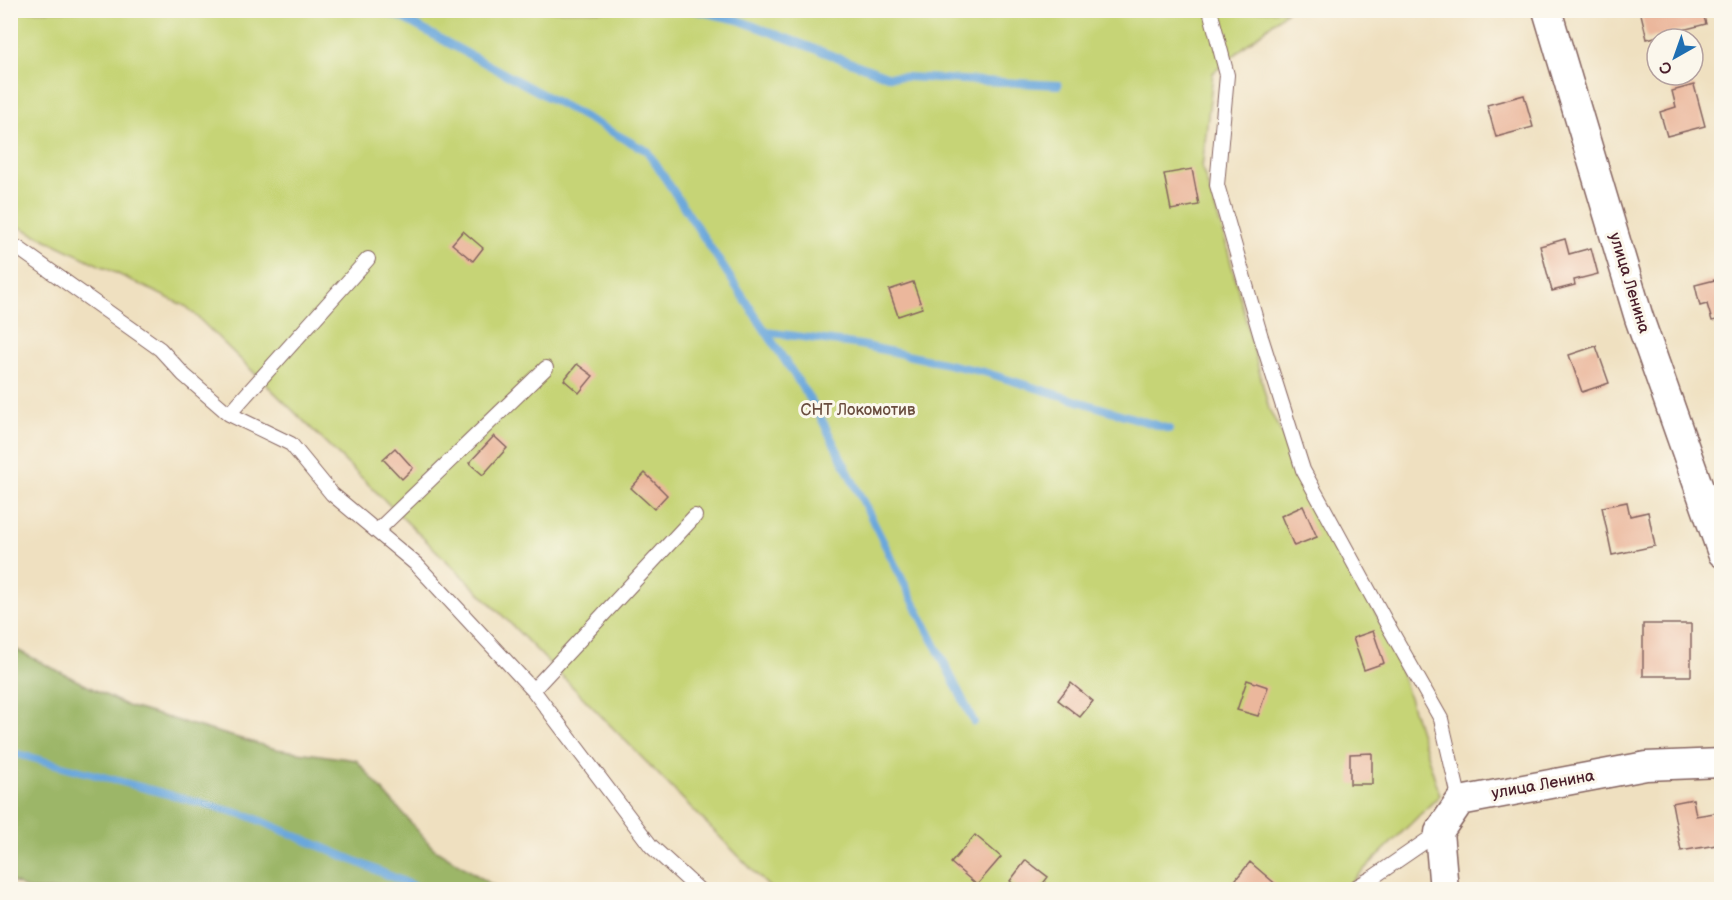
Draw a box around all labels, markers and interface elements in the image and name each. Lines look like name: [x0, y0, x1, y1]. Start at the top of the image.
north arrow: [1645, 27, 1705, 87]
text: С: [1656, 56, 1677, 78]
street label: улица Ленина: [1605, 230, 1653, 336]
park label: СНТ Локомотив: [801, 401, 916, 420]
street label: улица Ленина: [1490, 767, 1596, 803]

